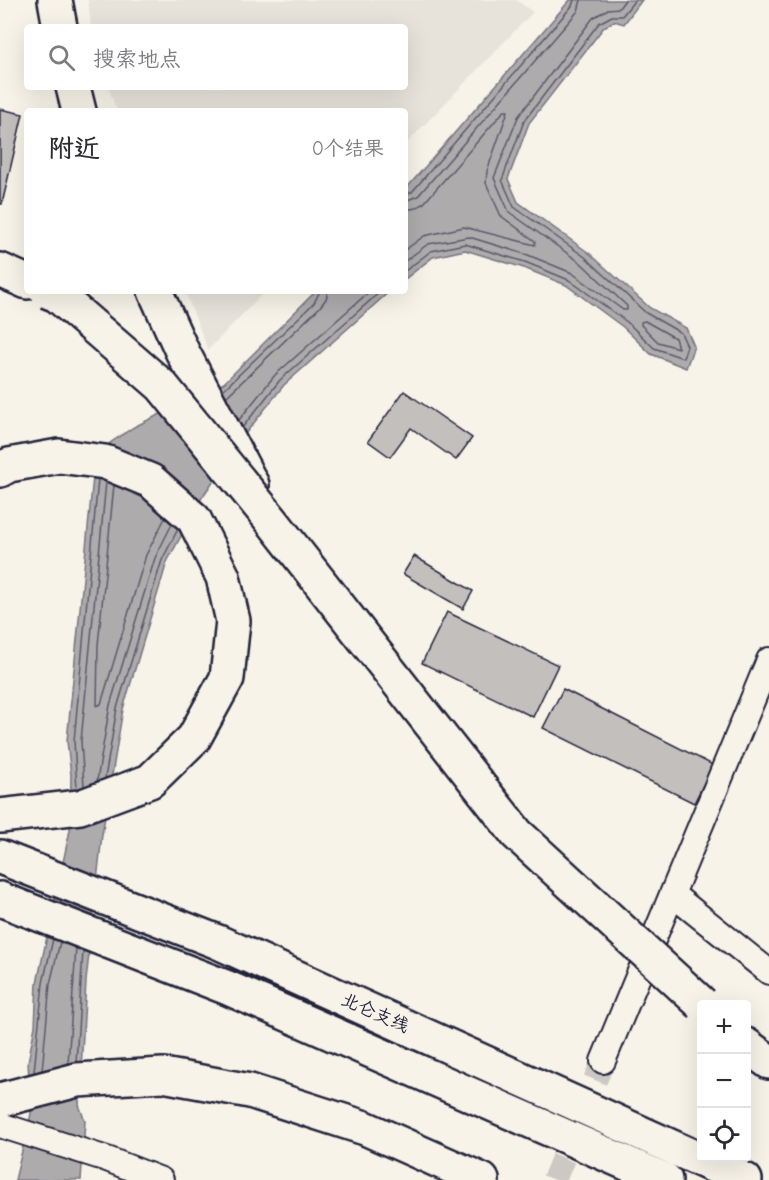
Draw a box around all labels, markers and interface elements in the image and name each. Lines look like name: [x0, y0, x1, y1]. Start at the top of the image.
search box: [24, 24, 408, 90]
icon: search: [45, 41, 78, 74]
text: 搜索地点: [93, 46, 181, 72]
text: 附近: [48, 134, 100, 164]
text: 0个结果: [312, 137, 384, 160]
street label: 北仑支线: [338, 989, 412, 1037]
map controls: [697, 1000, 751, 1162]
button: +: [697, 1000, 751, 1054]
button: −: [697, 1054, 751, 1108]
button: locate: [697, 1108, 751, 1162]

